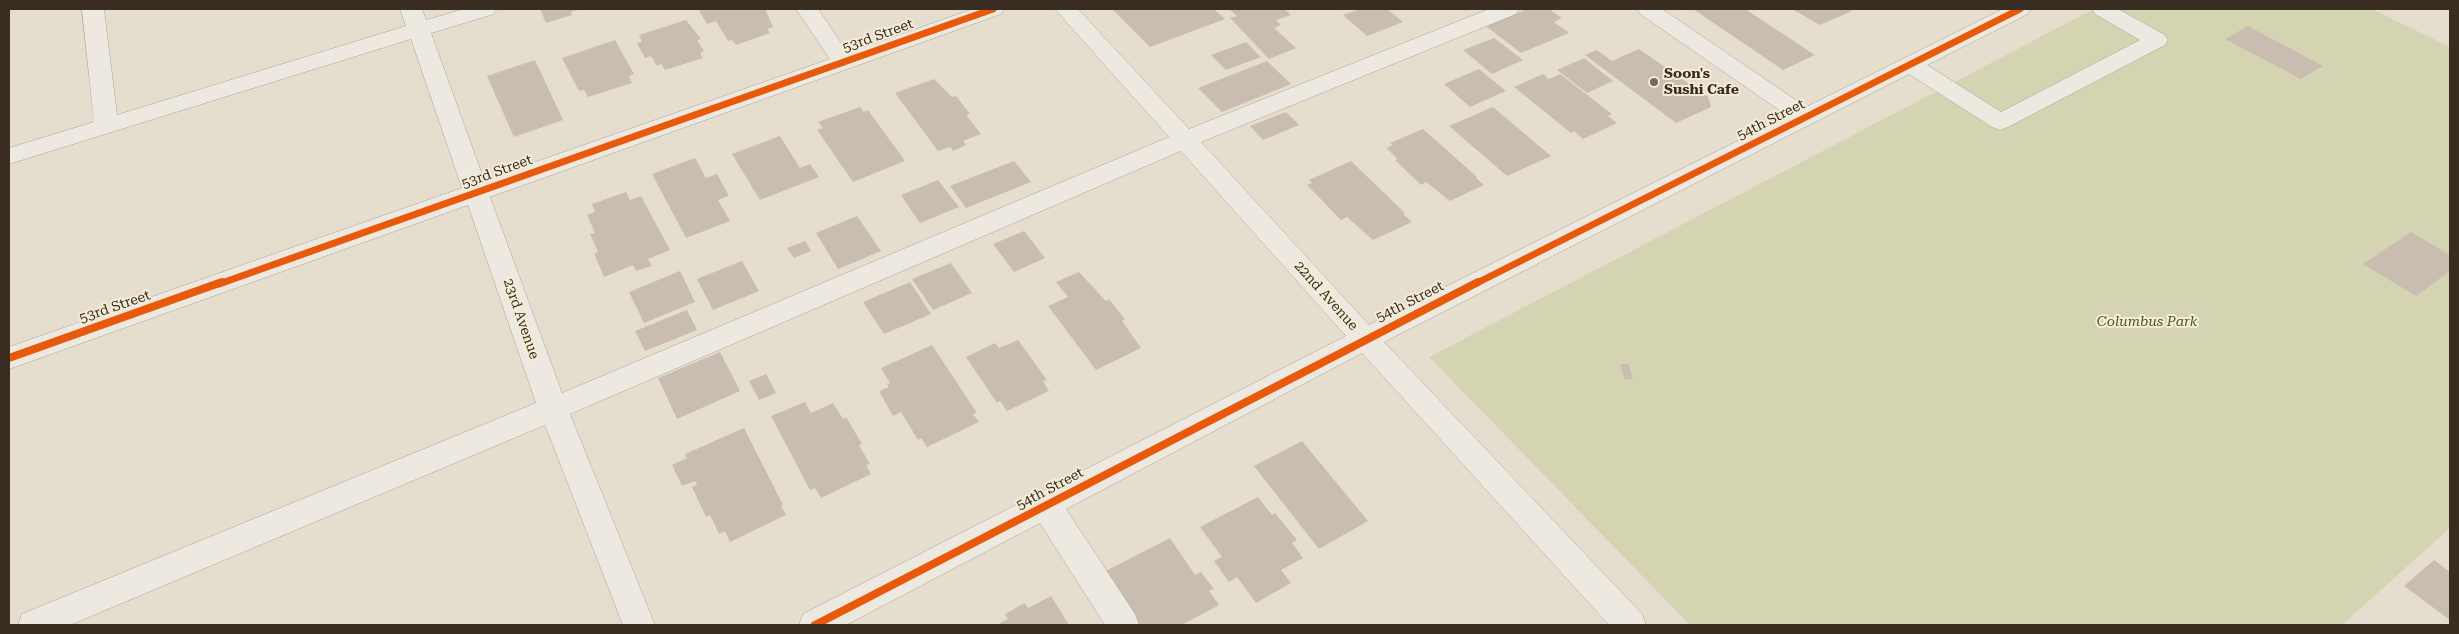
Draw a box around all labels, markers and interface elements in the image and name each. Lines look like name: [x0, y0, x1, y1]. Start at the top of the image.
street label: 53rd Street: [840, 15, 916, 57]
place label: Soon's Sushi Cafe: [1664, 66, 1739, 98]
marker: Soon's Sushi Cafe: [1648, 76, 1660, 88]
street label: 54th Street: [1734, 96, 1808, 144]
street label: 53rd Street: [459, 151, 535, 193]
street label: 22nd Avenue: [1291, 258, 1361, 334]
street label: 23rd Avenue: [499, 277, 543, 361]
street label: 54th Street: [1373, 278, 1447, 326]
street label: 53rd Street: [77, 287, 153, 327]
park label: Columbus Park: [2097, 314, 2197, 330]
street label: 54th Street: [1014, 464, 1086, 514]

